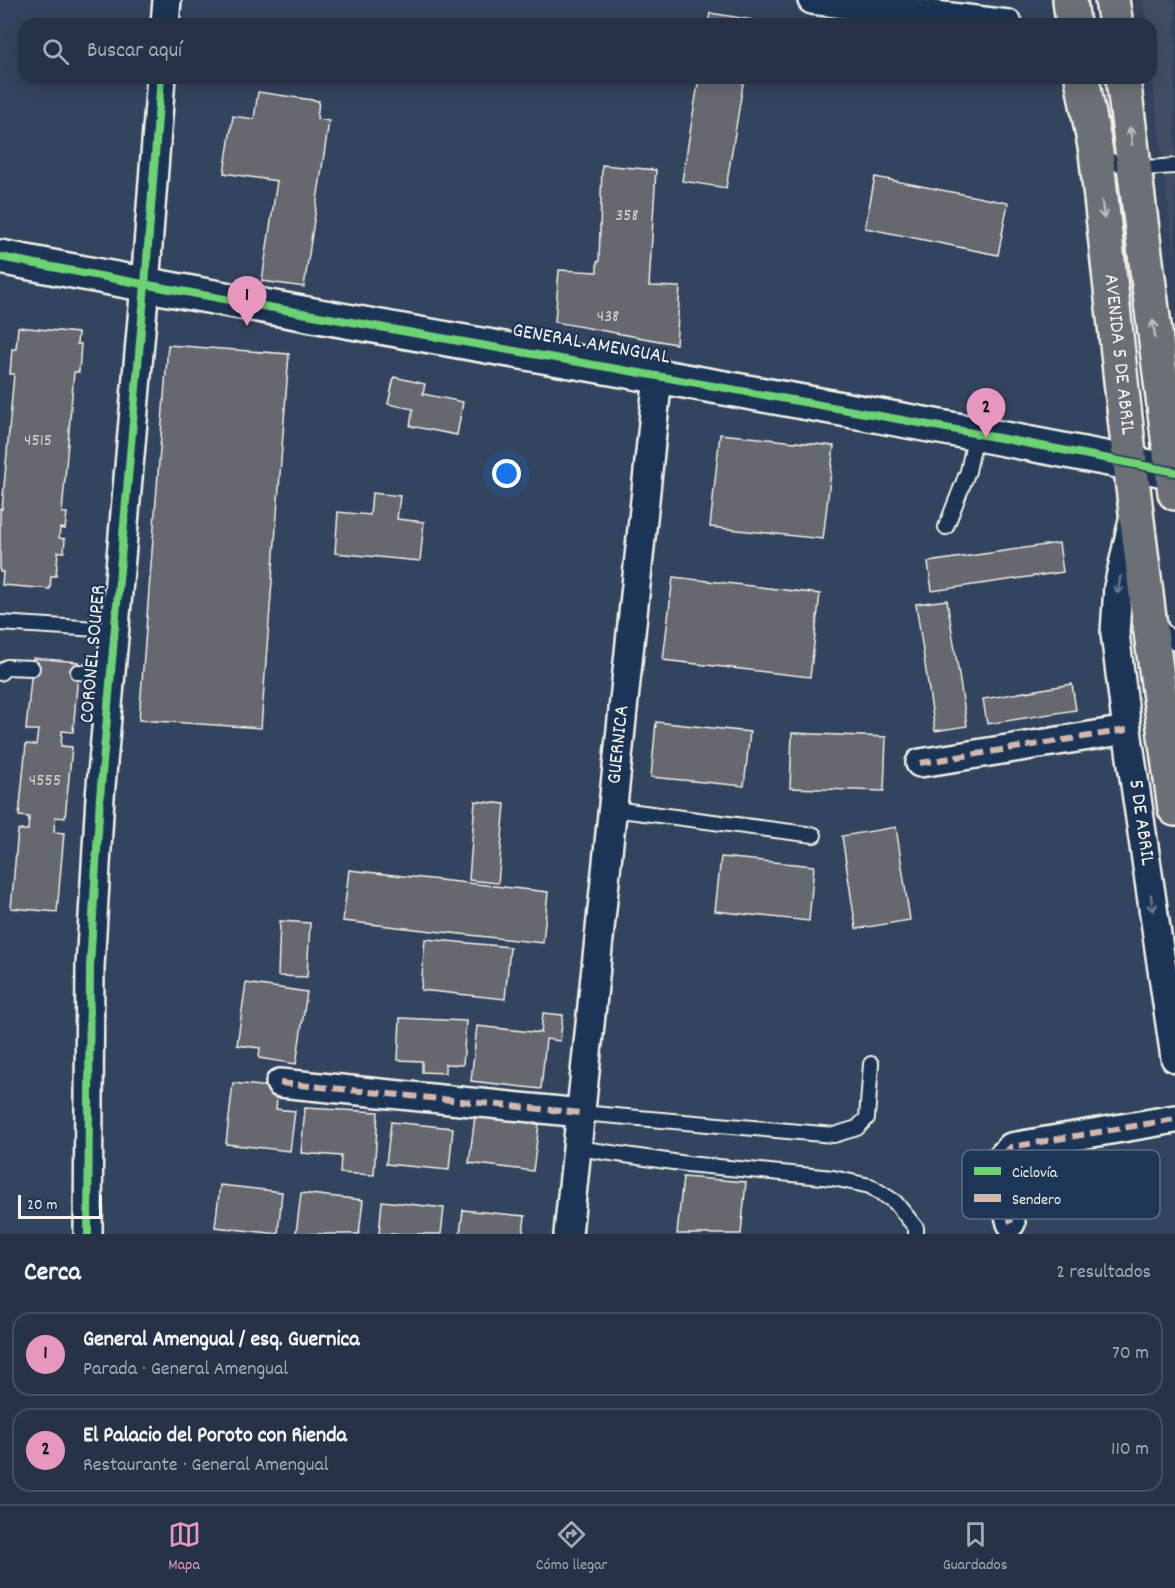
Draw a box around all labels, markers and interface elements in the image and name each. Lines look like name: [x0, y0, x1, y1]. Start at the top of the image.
search box: [18, 18, 1157, 84]
icon: search: [39, 35, 72, 68]
text: Buscar aquí: [87, 36, 182, 67]
one-way arrow: [1125, 126, 1136, 146]
one-way arrow: [1097, 200, 1108, 220]
house number: 358: [615, 204, 639, 229]
street label: AVENIDA 5 DE ABRIL: [1094, 272, 1142, 437]
pin: 1: [228, 276, 266, 326]
house number: 438: [597, 305, 619, 330]
street label: GENERAL AMENGUAL: [510, 316, 673, 374]
one-way arrow: [1149, 320, 1160, 340]
pin: 2: [966, 388, 1006, 438]
house number: 4515: [24, 429, 52, 454]
your location: [492, 459, 521, 488]
one-way arrow: [1113, 575, 1124, 594]
street label: CORONEL SOUPER: [73, 584, 115, 724]
street label: GUERNICA: [600, 704, 638, 786]
house number: 4555: [29, 769, 61, 794]
street label: 5 DE ABRIL: [1119, 778, 1162, 868]
one-way arrow: [1147, 893, 1158, 912]
legend: [962, 1150, 1160, 1219]
text: Ciclovía: [1012, 1162, 1058, 1185]
text: Sendero: [1012, 1189, 1061, 1212]
scale bar: [18, 1192, 102, 1220]
text: 20 m: [27, 1194, 57, 1217]
text: Cerca: [24, 1255, 81, 1292]
text: 2 resultados: [1056, 1259, 1151, 1287]
text: General Amengual / esq. Guernica: [83, 1325, 360, 1356]
text: 1: [43, 1340, 48, 1368]
text: 70 m: [1112, 1340, 1149, 1368]
text: Parada · General Amengual: [83, 1356, 288, 1384]
text: El Palacio del Poroto con Rienda: [83, 1421, 347, 1452]
text: 2: [41, 1436, 50, 1464]
text: 110 m: [1111, 1436, 1149, 1464]
text: Restaurante · General Amengual: [83, 1452, 329, 1480]
tab: Mapa: [168, 1518, 201, 1577]
tab: Cómo llegar: [536, 1518, 608, 1577]
tab: Guardados: [943, 1518, 1007, 1577]

